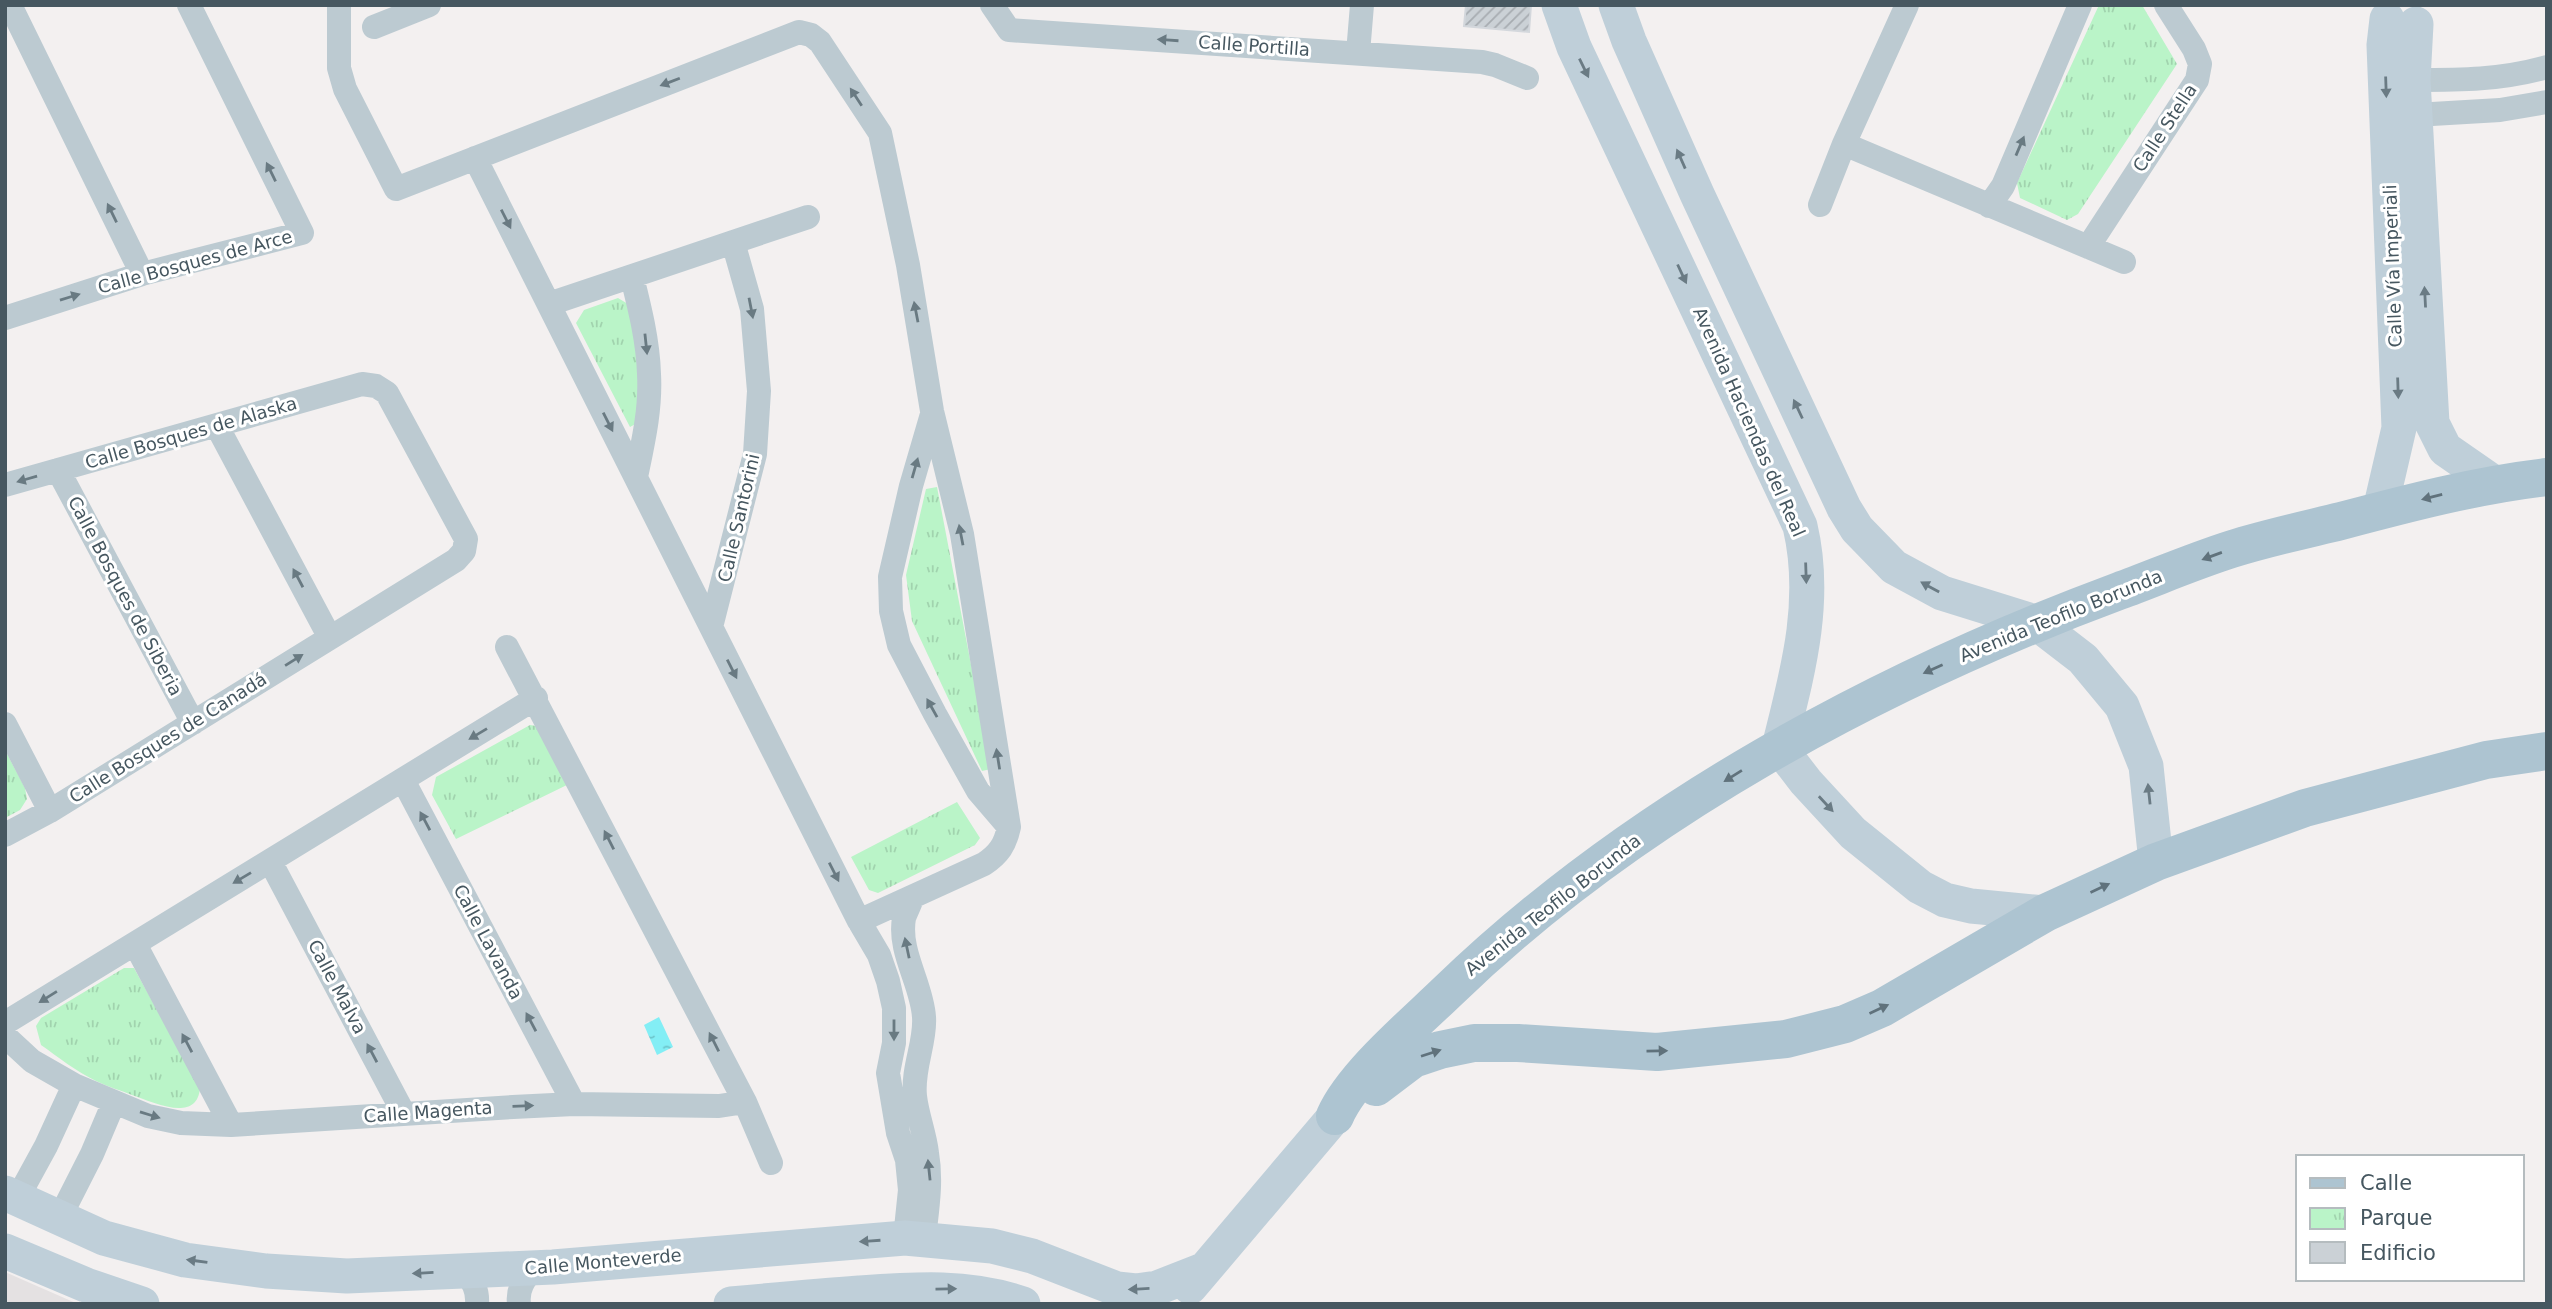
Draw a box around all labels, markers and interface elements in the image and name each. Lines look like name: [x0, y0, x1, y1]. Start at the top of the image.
street label: Calle Portilla: [1197, 31, 1311, 60]
one-way arrow: [1157, 34, 1179, 45]
one-way arrow: [1579, 58, 1590, 79]
one-way arrow: [659, 77, 680, 88]
one-way arrow: [2380, 77, 2391, 99]
street label: Calle Stella: [2128, 80, 2201, 176]
one-way arrow: [850, 87, 863, 106]
one-way arrow: [2015, 135, 2026, 156]
one-way arrow: [1675, 149, 1687, 169]
one-way arrow: [266, 162, 277, 182]
street label: Calle Vía Imperiali: [2379, 184, 2406, 348]
one-way arrow: [106, 203, 118, 223]
one-way arrow: [499, 209, 511, 229]
street label: Calle Bosques de Arce: [95, 225, 294, 298]
one-way arrow: [1676, 264, 1688, 284]
one-way arrow: [2420, 286, 2431, 308]
one-way arrow: [60, 291, 81, 302]
one-way arrow: [746, 297, 757, 319]
one-way arrow: [911, 301, 922, 323]
street label: Avenida Haciendas del Real: [1689, 304, 1810, 540]
one-way arrow: [641, 333, 652, 355]
one-way arrow: [2392, 377, 2403, 399]
street label: Calle Bosques de Alaska: [83, 392, 299, 473]
one-way arrow: [1792, 399, 1804, 419]
one-way arrow: [603, 412, 614, 432]
street label: Calle Santorini: [714, 452, 763, 584]
one-way arrow: [911, 458, 921, 479]
one-way arrow: [17, 474, 38, 484]
one-way arrow: [2420, 492, 2442, 503]
street label: Calle Bosques de Siberia: [64, 493, 187, 699]
one-way arrow: [956, 524, 967, 546]
one-way arrow: [2201, 551, 2222, 562]
one-way arrow: [1800, 562, 1812, 584]
street label: Avenida Teofilo Borunda: [1956, 565, 2165, 666]
one-way arrow: [292, 568, 303, 588]
one-way arrow: [1920, 581, 1940, 593]
one-way arrow: [284, 654, 303, 667]
one-way arrow: [727, 659, 738, 679]
one-way arrow: [1923, 663, 1943, 675]
street label: Calle Bosques de Canadá: [65, 668, 270, 807]
one-way arrow: [926, 699, 938, 718]
one-way arrow: [468, 728, 487, 740]
one-way arrow: [992, 748, 1003, 770]
one-way arrow: [1723, 770, 1742, 783]
one-way arrow: [2143, 783, 2154, 805]
one-way arrow: [1818, 795, 1834, 812]
one-way arrow: [419, 811, 431, 831]
one-way arrow: [603, 830, 615, 850]
street label: Avenida Teofilo Borunda: [1461, 830, 1645, 980]
one-way arrow: [829, 862, 840, 882]
one-way arrow: [232, 872, 251, 885]
street label: Calle Lavanda: [449, 881, 528, 1003]
one-way arrow: [2090, 882, 2110, 894]
street label: Calle Malva: [304, 936, 371, 1037]
one-way arrow: [901, 937, 912, 959]
one-way arrow: [38, 991, 57, 1004]
one-way arrow: [1869, 1003, 1889, 1014]
one-way arrow: [525, 1012, 537, 1032]
one-way arrow: [888, 1019, 900, 1041]
one-way arrow: [708, 1032, 719, 1052]
one-way arrow: [182, 1033, 194, 1053]
one-way arrow: [366, 1044, 378, 1063]
one-way arrow: [1647, 1046, 1669, 1057]
one-way arrow: [1421, 1047, 1442, 1058]
street label: Calle Magenta: [363, 1097, 493, 1126]
one-way arrow: [512, 1101, 534, 1112]
one-way arrow: [139, 1111, 160, 1121]
legend: [2296, 1155, 2524, 1281]
one-way arrow: [923, 1159, 934, 1181]
text: Calle: [2360, 1171, 2412, 1195]
text: Parque: [2360, 1206, 2432, 1230]
one-way arrow: [859, 1236, 881, 1247]
text: Edificio: [2360, 1241, 2436, 1265]
street label: Calle Monteverde: [523, 1244, 682, 1279]
one-way arrow: [185, 1256, 207, 1267]
one-way arrow: [412, 1267, 434, 1278]
one-way arrow: [935, 1283, 957, 1295]
one-way arrow: [1127, 1284, 1149, 1295]

